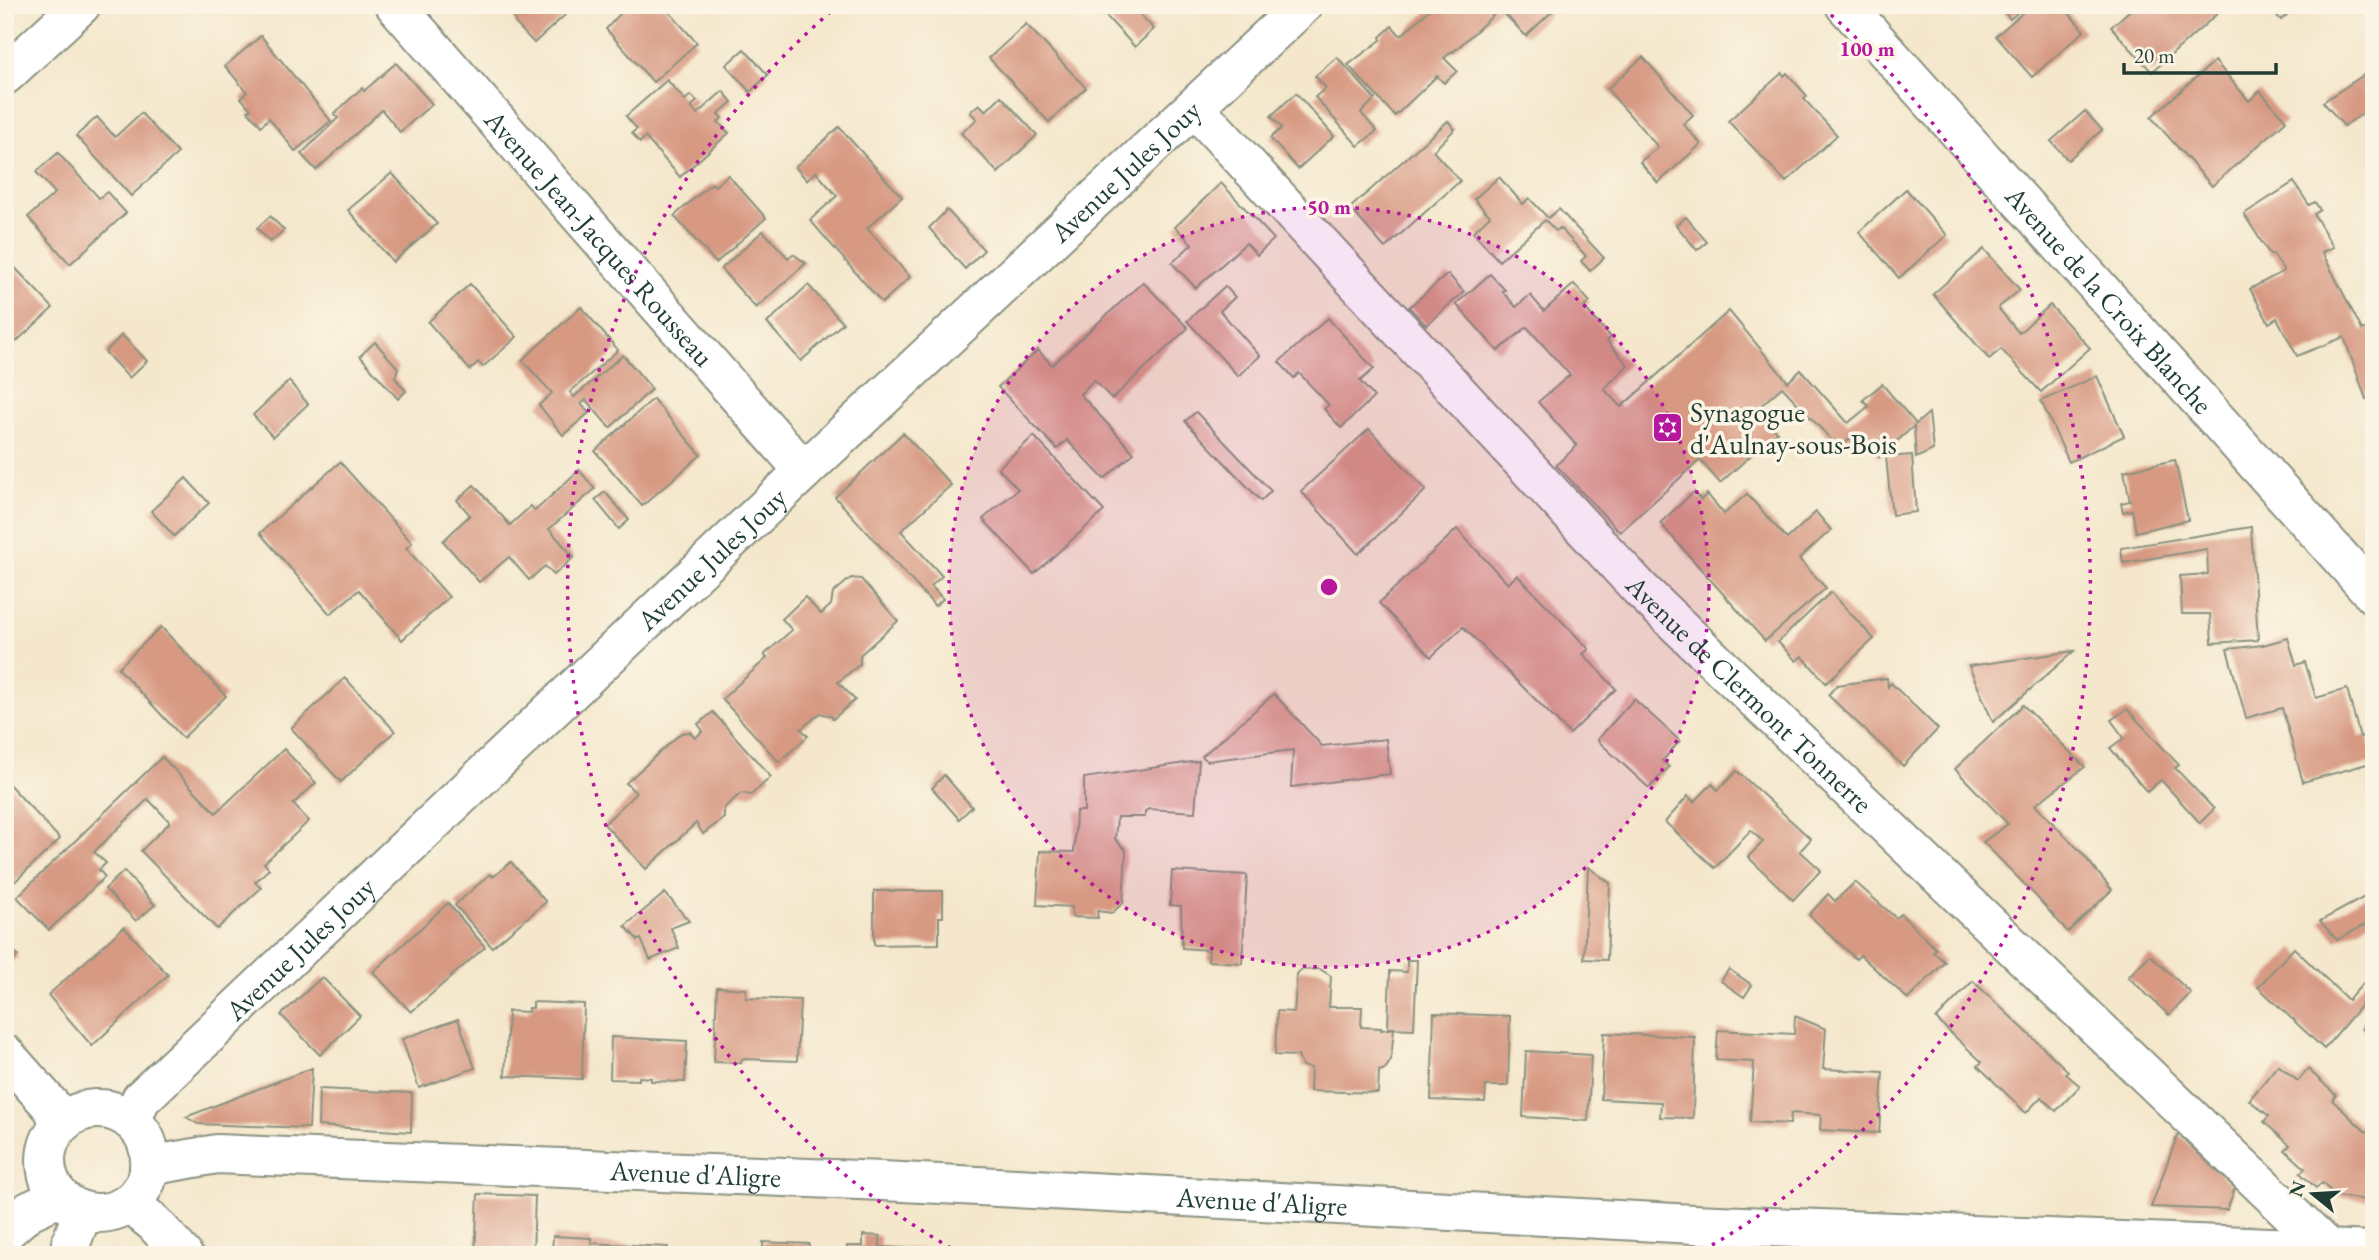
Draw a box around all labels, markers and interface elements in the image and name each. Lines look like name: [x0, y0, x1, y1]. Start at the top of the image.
scale bar: [2124, 32, 2276, 76]
text: 100 m: [1839, 35, 1895, 62]
text: 20 m: [2134, 42, 2175, 69]
street label: Avenue Jules Jouy: [1042, 91, 1209, 251]
street label: Avenue Jean-Jacques Rousseau: [476, 101, 722, 374]
street label: Avenue de la Croix Blanche: [1997, 178, 2221, 421]
text: 50 m: [1307, 193, 1351, 220]
place label: Synagogue d'Aulnay-sous-Bois: [1690, 394, 1897, 462]
synagogue icon: Synagogue d'Aulnay-sous-Bois: [1650, 411, 1684, 445]
street label: Avenue Jules Jouy: [628, 479, 795, 639]
street label: Avenue de Clermont Tonnerre: [1618, 567, 1880, 821]
centre of rings: [1317, 575, 1341, 599]
street label: Avenue Jules Jouy: [217, 869, 383, 1029]
street label: Avenue d'Aligre: [608, 1152, 782, 1195]
north arrow: [2278, 1158, 2348, 1228]
text: N: [2283, 1177, 2312, 1200]
street label: Avenue d'Aligre: [1174, 1179, 1348, 1224]

